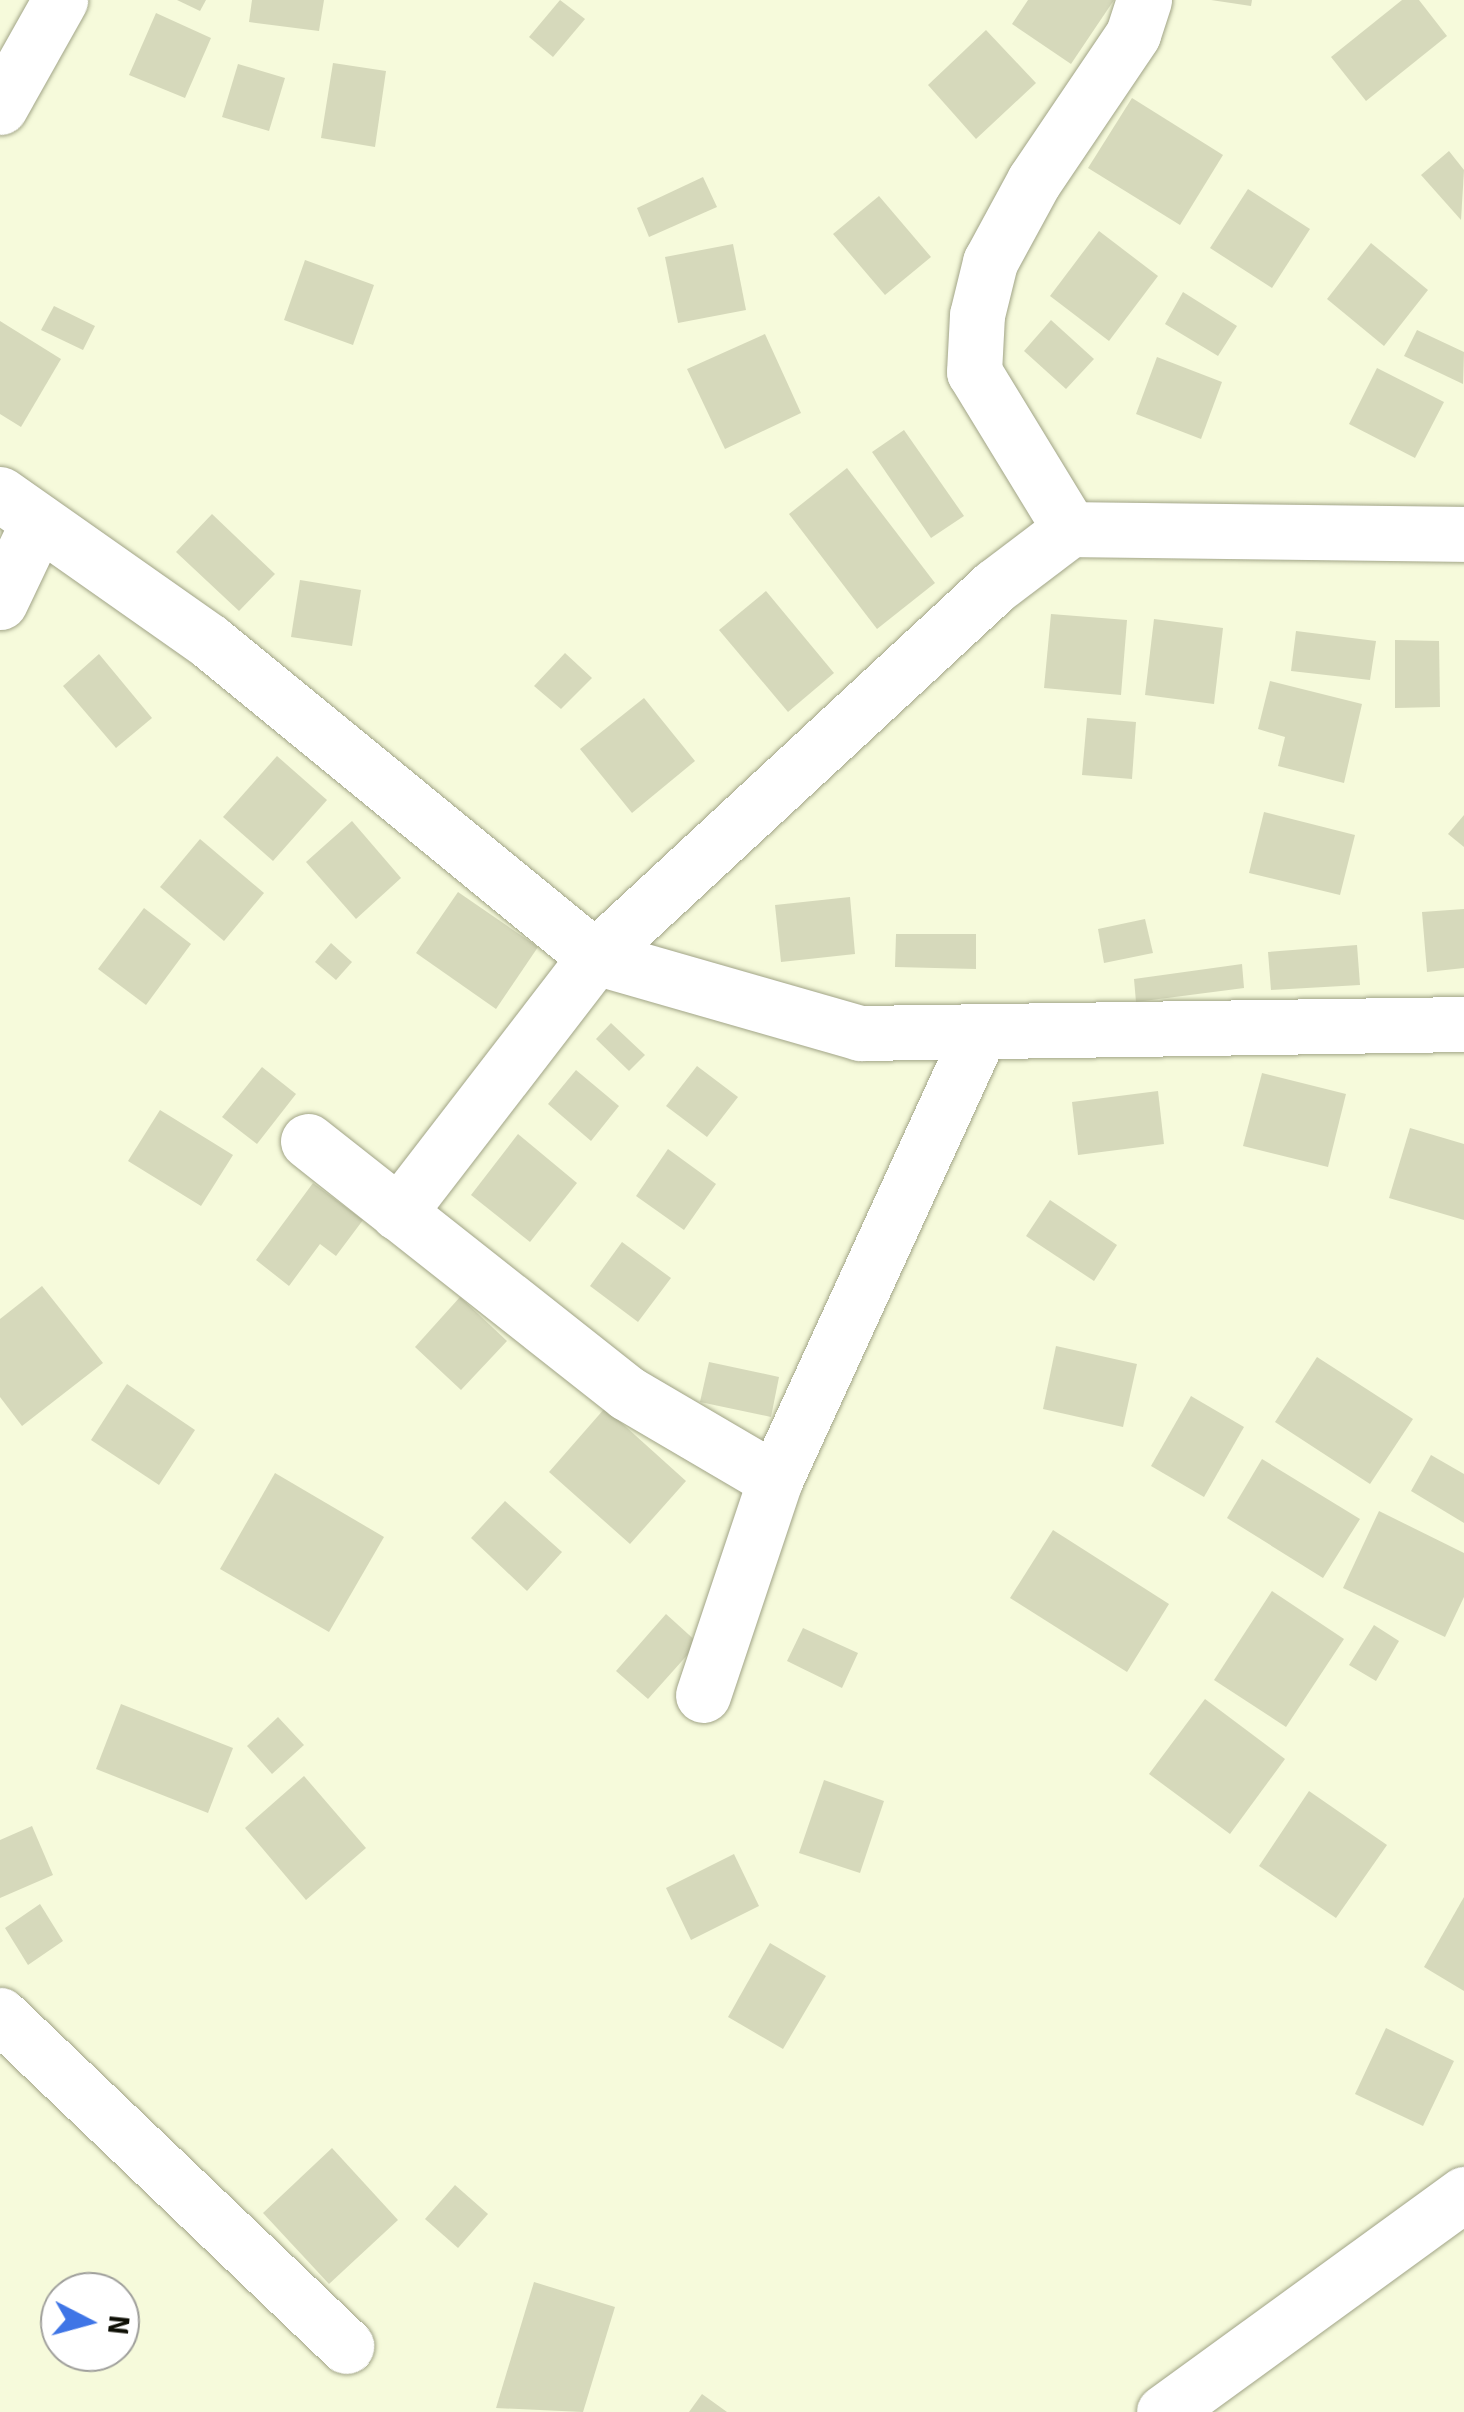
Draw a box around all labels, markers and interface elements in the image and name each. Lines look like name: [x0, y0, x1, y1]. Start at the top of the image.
north arrow: [40, 2272, 140, 2372]
text: N: [100, 2313, 136, 2336]

